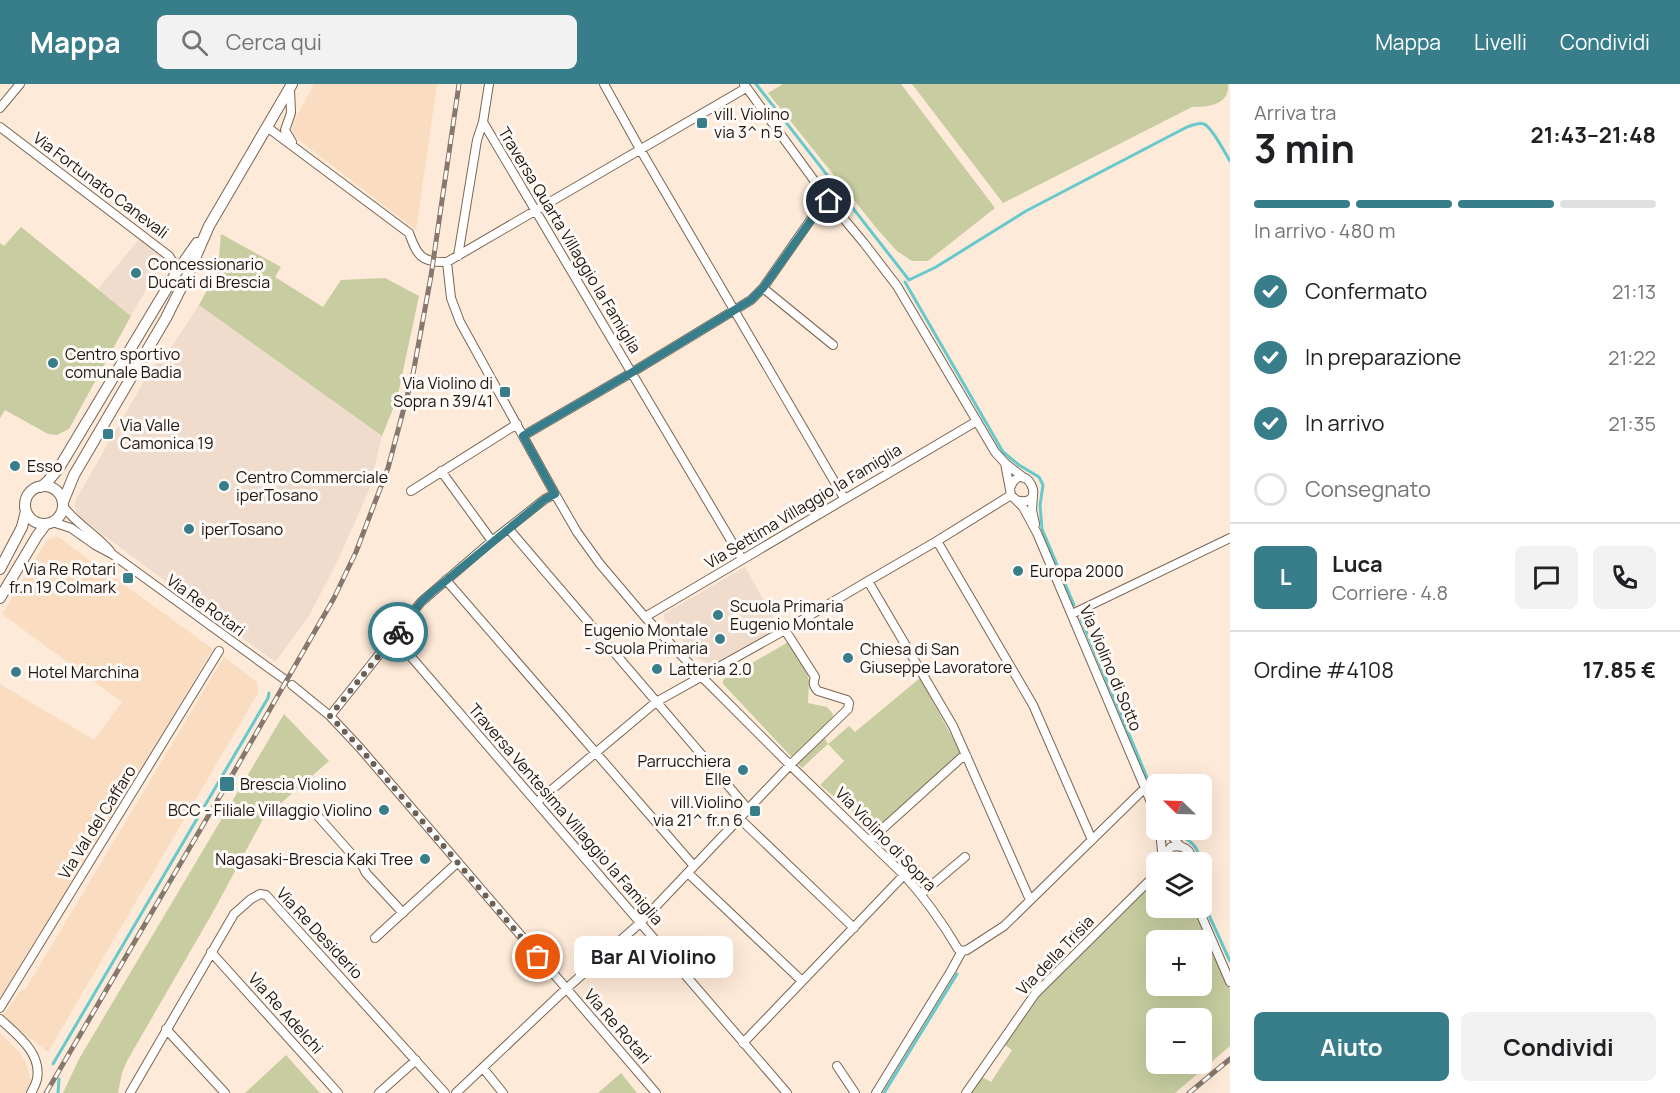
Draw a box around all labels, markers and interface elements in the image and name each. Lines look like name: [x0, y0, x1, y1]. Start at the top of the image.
search box: [157, 15, 577, 69]
text: Mappa: [30, 23, 121, 61]
icon: search: [178, 26, 211, 59]
text: Cerca qui: [226, 27, 322, 57]
text: Mappa: [1375, 28, 1441, 56]
text: Livelli: [1474, 28, 1527, 56]
text: Condividi: [1560, 28, 1650, 56]
text: Arriva tra: [1254, 99, 1336, 126]
place label: vill. Violino via 3^ n 5: [714, 103, 790, 143]
marker: vill. Violino via 3^ n 5: [695, 116, 709, 130]
text: 21:43–21:48: [1531, 120, 1656, 150]
text: 3 min: [1254, 121, 1355, 175]
street label: Traversa Quarta Villaggio la Famiglia: [493, 123, 647, 357]
street label: Via Fortunato Canevali: [29, 127, 173, 243]
pin: [803, 175, 854, 226]
icon: home: [812, 184, 845, 217]
text: In arrivo · 480 m: [1254, 217, 1395, 244]
place label: Concessionario Ducati di Brescia: [148, 253, 270, 293]
marker: Concessionario Ducati di Brescia: [129, 266, 143, 280]
icon: check: [1254, 275, 1287, 308]
text: Confermato: [1305, 276, 1427, 306]
text: 21:13: [1612, 278, 1656, 305]
icon: check: [1254, 341, 1287, 374]
text: In preparazione: [1305, 342, 1461, 372]
place label: Centro sportivo comunale Badia: [65, 343, 182, 383]
text: 21:22: [1608, 344, 1656, 371]
marker: Centro sportivo comunale Badia: [46, 356, 60, 370]
place label: Via Violino di Sopra n 39/41: [393, 372, 493, 412]
marker: Via Violino di Sopra n 39/41: [498, 385, 512, 399]
icon: check: [1254, 407, 1287, 440]
text: In arrivo: [1305, 408, 1385, 438]
text: 21:35: [1608, 410, 1656, 437]
place label: Via Valle Camonica 19: [120, 414, 214, 454]
marker: Via Valle Camonica 19: [101, 427, 115, 441]
street label: Via Settima Villaggio la Famiglia: [700, 438, 906, 574]
place label: Esso: [27, 455, 62, 477]
marker: Esso: [8, 459, 22, 473]
place label: Centro Commerciale iperTosano: [236, 466, 388, 506]
text: Consegnato: [1305, 474, 1431, 504]
marker: Centro Commerciale iperTosano: [217, 479, 231, 493]
place label: iperTosano: [201, 518, 283, 540]
marker: iperTosano: [182, 522, 196, 536]
button: chat: [1515, 546, 1578, 609]
button: phone: [1593, 546, 1656, 609]
text: Luca: [1332, 549, 1383, 579]
place label: Via Re Rotari fr.n 19 Colmark: [9, 558, 117, 598]
place label: Europa 2000: [1030, 560, 1124, 582]
text: L: [1280, 562, 1291, 592]
marker: Europa 2000: [1011, 564, 1025, 578]
street label: Via Re Rotari: [162, 569, 250, 641]
marker: Via Re Rotari fr.n 19 Colmark: [121, 571, 135, 585]
text: Corriere · 4.8: [1332, 579, 1448, 606]
place label: Scuola Primaria Eugenio Montale: [730, 595, 854, 635]
courier: [368, 602, 428, 662]
street label: Via Violino di Sotto: [1075, 602, 1147, 734]
marker: Scuola Primaria Eugenio Montale: [711, 608, 725, 622]
icon: bike: [382, 616, 415, 649]
place label: Eugenio Montale - Scuola Primaria: [584, 619, 708, 659]
marker: Eugenio Montale - Scuola Primaria: [713, 632, 727, 646]
place label: Chiesa di San Giuseppe Lavoratore: [860, 638, 1012, 678]
marker: Chiesa di San Giuseppe Lavoratore: [841, 651, 855, 665]
text: Ordine #4108: [1254, 655, 1394, 685]
text: 17.85 €: [1583, 655, 1656, 685]
place label: Latteria 2.0: [669, 658, 752, 680]
place label: Hotel Marchina: [28, 661, 139, 683]
marker: Latteria 2.0: [650, 662, 664, 676]
marker: Hotel Marchina: [9, 665, 23, 679]
street label: Traversa Ventesima Villaggio la Famiglia: [464, 699, 668, 929]
place label: Parrucchiera Elle: [637, 750, 731, 790]
street label: Via Val del Caffaro: [53, 761, 141, 883]
marker: Parrucchiera Elle: [736, 763, 750, 777]
place label: Brescia Violino: [240, 773, 347, 795]
north arrow: [1146, 774, 1212, 840]
map controls: [1146, 774, 1212, 1074]
marker: Brescia Violino: [218, 775, 236, 793]
street label: Via Violino di Sopra: [831, 782, 941, 896]
place label: vill.Violino via 21^ fr.n 6: [653, 791, 743, 831]
place label: BCC - Filiale Villaggio Violino: [168, 799, 372, 821]
marker: BCC - Filiale Villaggio Violino: [377, 803, 391, 817]
marker: vill.Violino via 21^ fr.n 6: [748, 804, 762, 818]
place label: Nagasaki-Brescia Kaki Tree: [215, 848, 413, 870]
marker: Nagasaki-Brescia Kaki Tree: [418, 852, 432, 866]
button: layers: [1146, 852, 1212, 918]
street label: Via Re Desiderio: [272, 882, 368, 984]
street label: Via della Trisia: [1011, 910, 1099, 1000]
button: +: [1146, 930, 1212, 996]
pin: [512, 931, 563, 982]
callout: Bar Al Violino: [574, 936, 733, 978]
icon: bag: [521, 940, 554, 973]
text: Bar Al Violino: [591, 943, 716, 970]
street label: Via Re Adelchi: [243, 968, 329, 1058]
street label: Via Re Rotari: [579, 984, 657, 1068]
button: −: [1146, 1008, 1212, 1074]
button: Aiuto: [1254, 1012, 1449, 1081]
button: Condividi: [1461, 1012, 1656, 1081]

